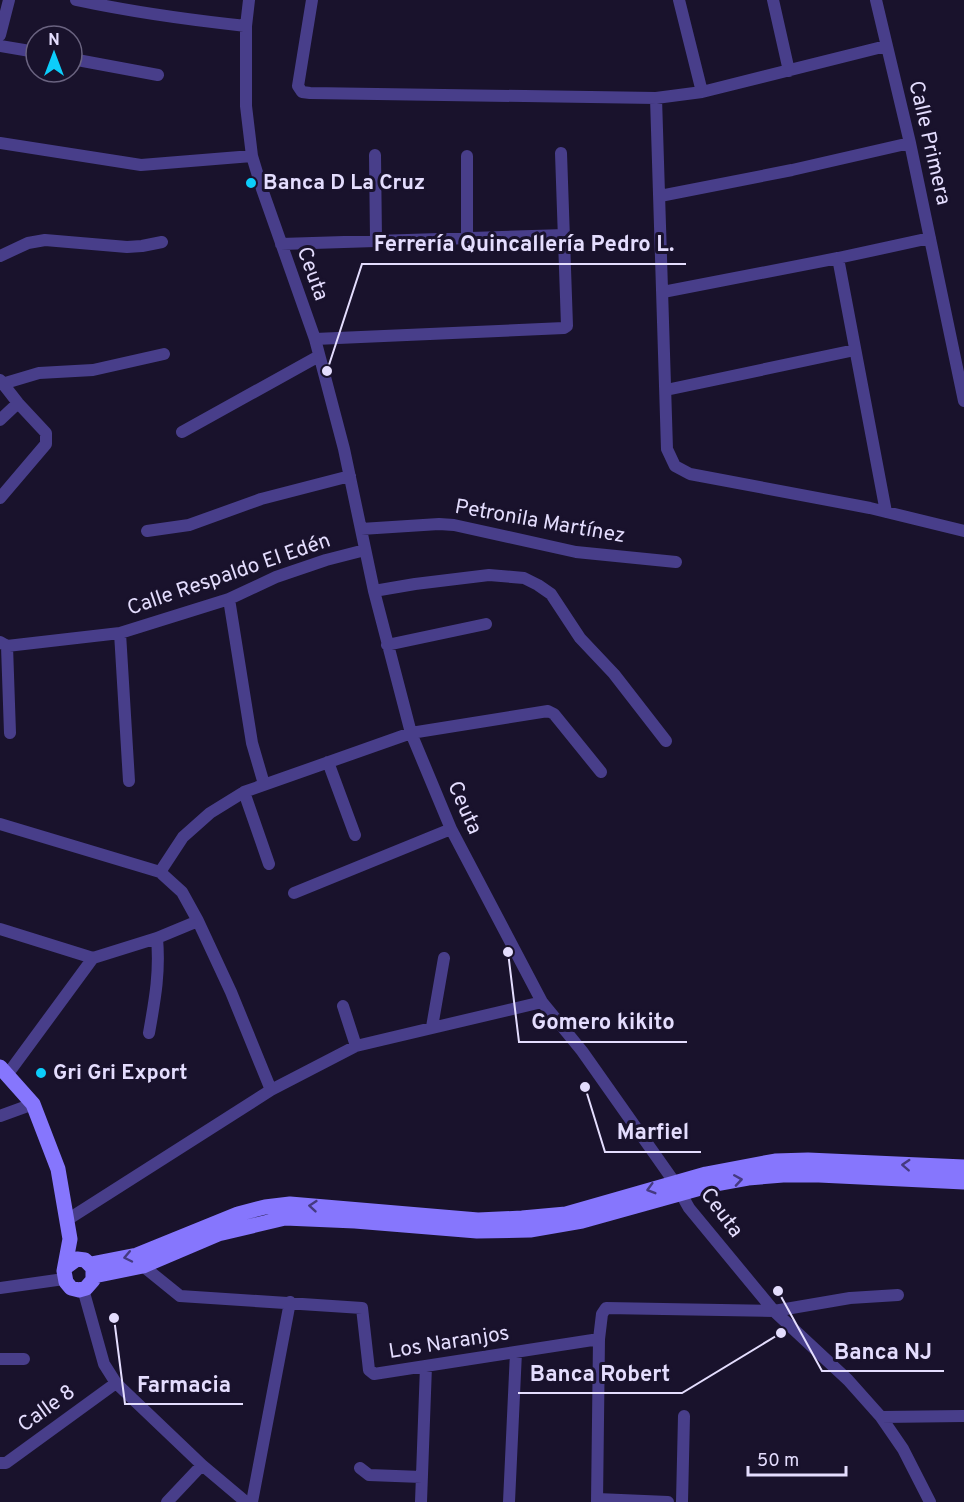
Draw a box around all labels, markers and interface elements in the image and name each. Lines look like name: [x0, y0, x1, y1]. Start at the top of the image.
north arrow: [24, 24, 84, 84]
text: N: [48, 31, 60, 51]
street label: Calle Primera: [902, 78, 956, 208]
place label: Banca D La Cruz: [263, 170, 425, 197]
marker: Banca D La Cruz: [244, 176, 258, 190]
callout: Ferrería Quincallería Pedro L.: [362, 224, 686, 264]
text: Ferrería Quincallería Pedro L.: [374, 232, 674, 259]
street label: Ceuta: [290, 243, 334, 305]
street label: Petronila Martínez: [453, 494, 627, 550]
street label: Calle Respaldo El Edén: [124, 528, 334, 622]
street label: Ceuta: [440, 777, 488, 839]
callout: Gomero kikito: [519, 1002, 687, 1042]
text: Gomero kikito: [531, 1010, 675, 1037]
place label: Gri Gri Export: [53, 1060, 188, 1087]
marker: Gri Gri Export: [34, 1066, 48, 1080]
callout: Marfiel: [605, 1112, 701, 1152]
text: Marfiel: [617, 1120, 689, 1147]
one-way arrow: [901, 1158, 910, 1171]
one-way arrow: [733, 1174, 743, 1187]
one-way arrow: [646, 1182, 656, 1195]
street label: Ceuta: [693, 1183, 749, 1243]
one-way arrow: [309, 1200, 318, 1213]
one-way arrow: [123, 1250, 133, 1263]
street label: Los Naranjos: [387, 1320, 511, 1366]
callout: Banca NJ: [822, 1331, 944, 1371]
text: Banca NJ: [834, 1340, 932, 1367]
callout: Banca Robert: [518, 1353, 682, 1393]
text: Banca Robert: [530, 1362, 670, 1389]
callout: Farmacia: [125, 1364, 243, 1404]
text: Farmacia: [137, 1373, 231, 1400]
street label: Calle 8: [13, 1379, 81, 1439]
scale bar: [748, 1439, 846, 1477]
text: 50 m: [757, 1450, 799, 1473]

